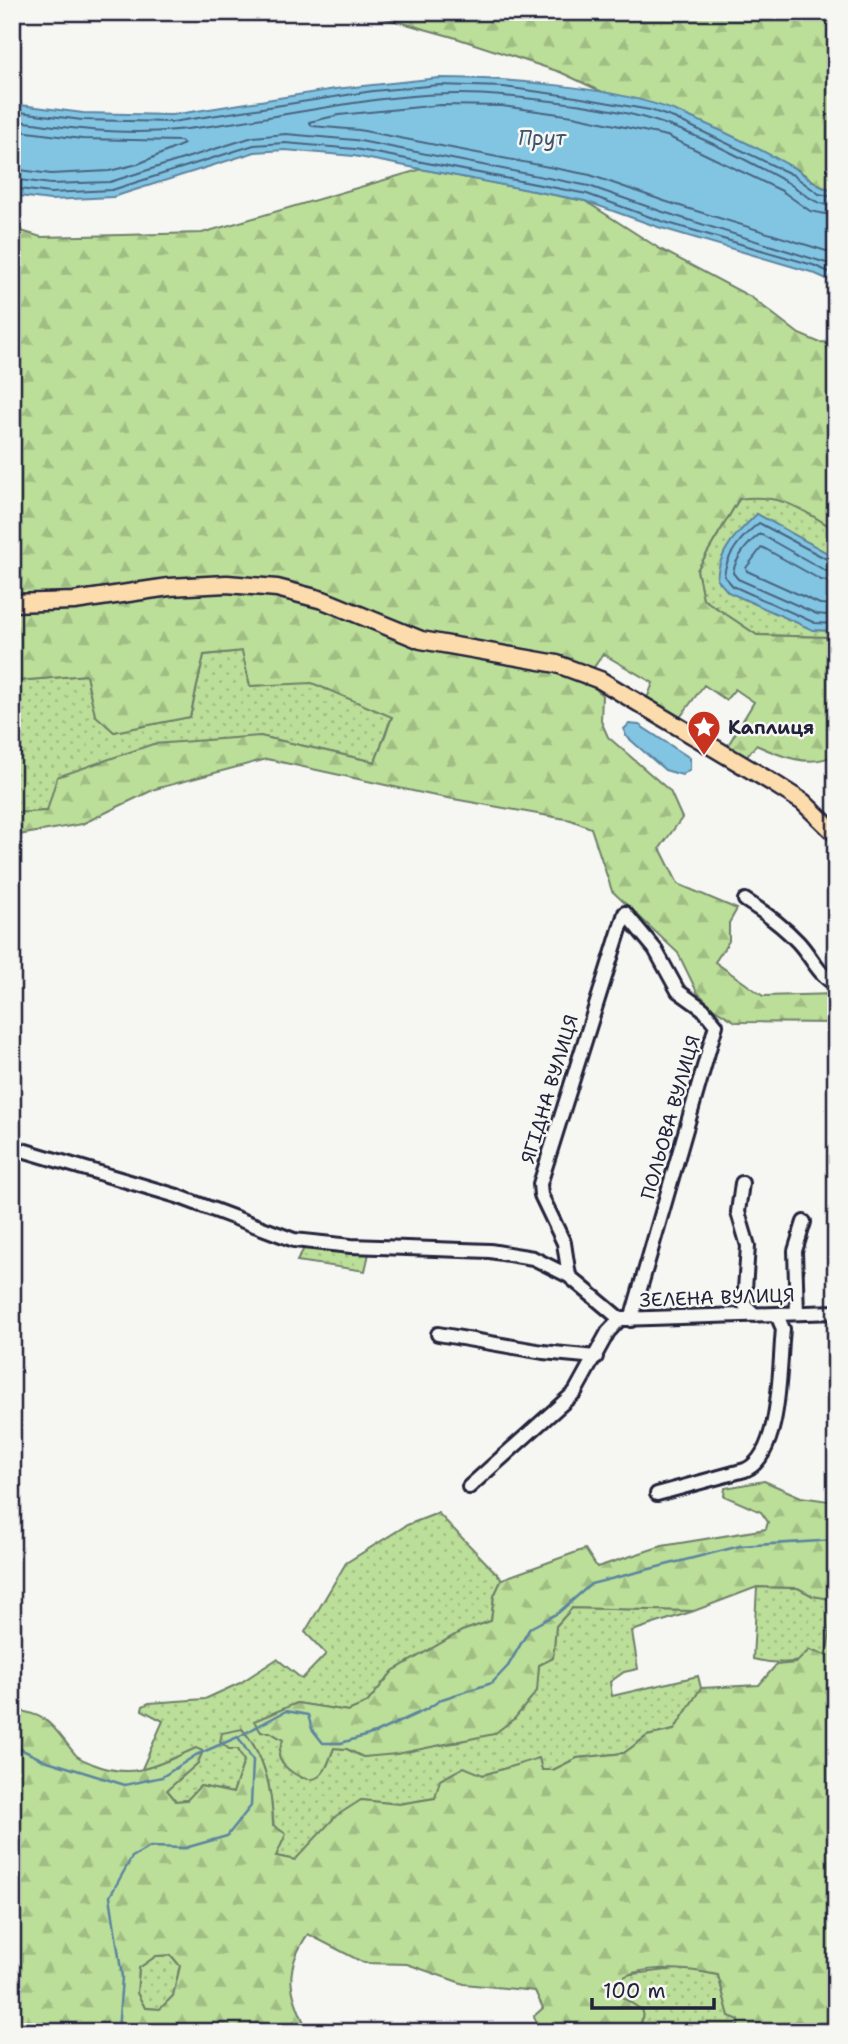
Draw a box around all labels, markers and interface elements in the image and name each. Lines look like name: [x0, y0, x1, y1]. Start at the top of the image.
water label: Прут: [518, 124, 567, 152]
place icon: Каплиця: [685, 708, 723, 757]
place label: Каплиця: [728, 715, 814, 740]
street label: ЯГІДНА ВУЛИЦЯ: [515, 1012, 584, 1167]
street label: ПОЛЬОВА ВУЛИЦЯ: [635, 1032, 706, 1202]
street label: ЗЕЛЕНА ВУЛИЦЯ: [639, 1282, 795, 1313]
scale bar: [592, 1967, 715, 2011]
text: 100 m: [603, 1977, 666, 2005]

